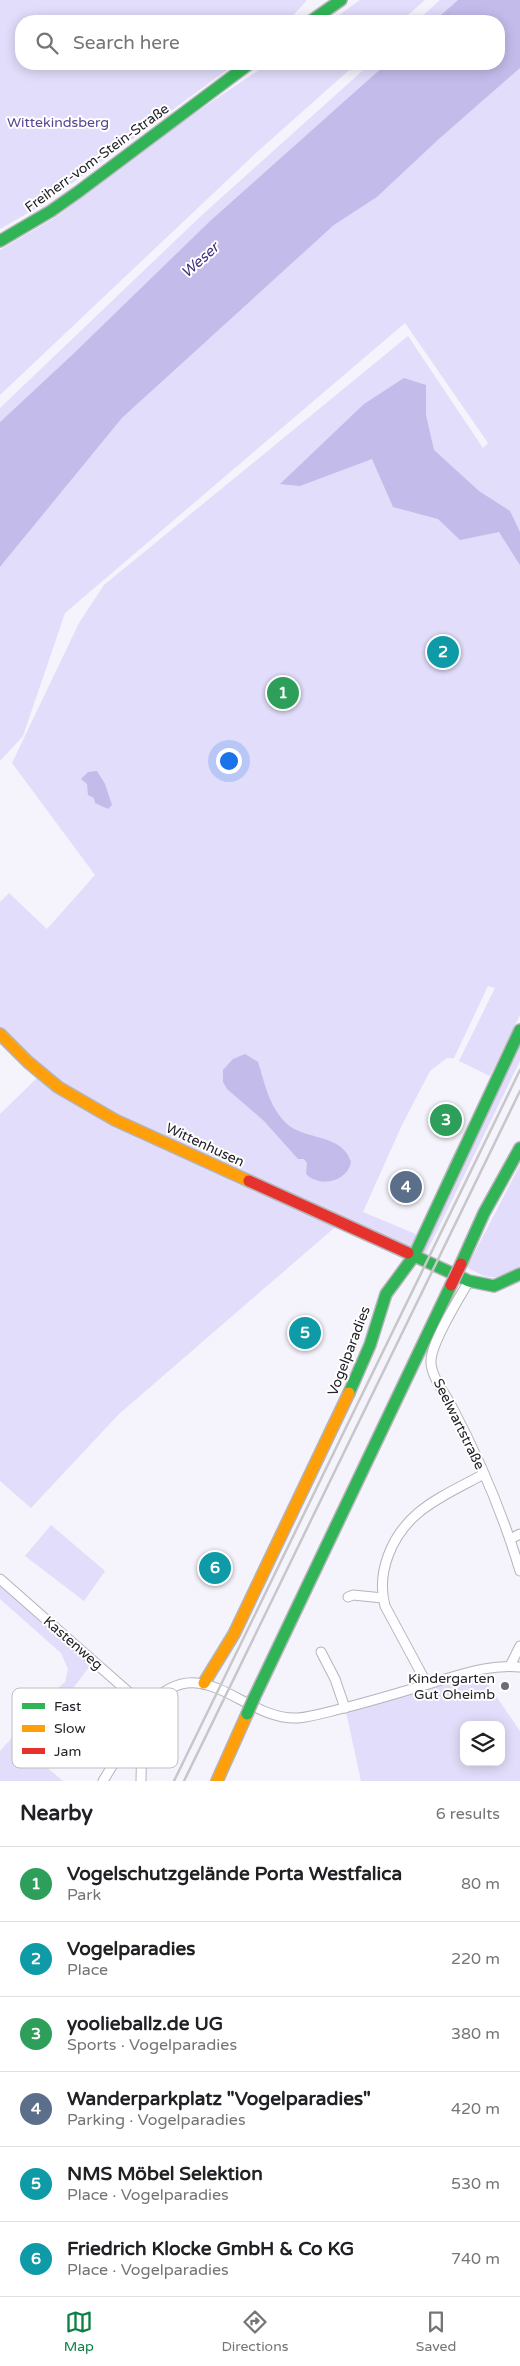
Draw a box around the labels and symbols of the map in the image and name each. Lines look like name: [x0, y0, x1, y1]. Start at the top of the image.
street label: Freiherr-vom-Stein-Straße: [22, 100, 172, 216]
park label: Wittekindsberg: [7, 114, 109, 131]
water label: Weser: [177, 237, 224, 282]
pin: 2: [427, 633, 459, 671]
pin: 1: [267, 674, 299, 712]
your location: [216, 748, 242, 774]
pin: 3: [430, 1101, 462, 1139]
street label: Wittenhusen: [163, 1119, 247, 1171]
pin: 4: [390, 1168, 422, 1206]
street label: Vogelparadies: [324, 1304, 374, 1398]
pin: 5: [289, 1314, 321, 1352]
street label: Seelwartstraße: [430, 1376, 488, 1472]
pin: 6: [199, 1549, 231, 1587]
street label: Kastenweg: [40, 1613, 106, 1673]
place label: Kindergarten Gut Oheimb: [408, 1670, 495, 1703]
marker: Kindergarten Gut Oheimb: [499, 1680, 511, 1692]
legend: [12, 1688, 178, 1768]
text: Fast: [54, 1698, 82, 1715]
text: Slow: [54, 1720, 86, 1737]
text: Jam: [54, 1743, 81, 1760]

